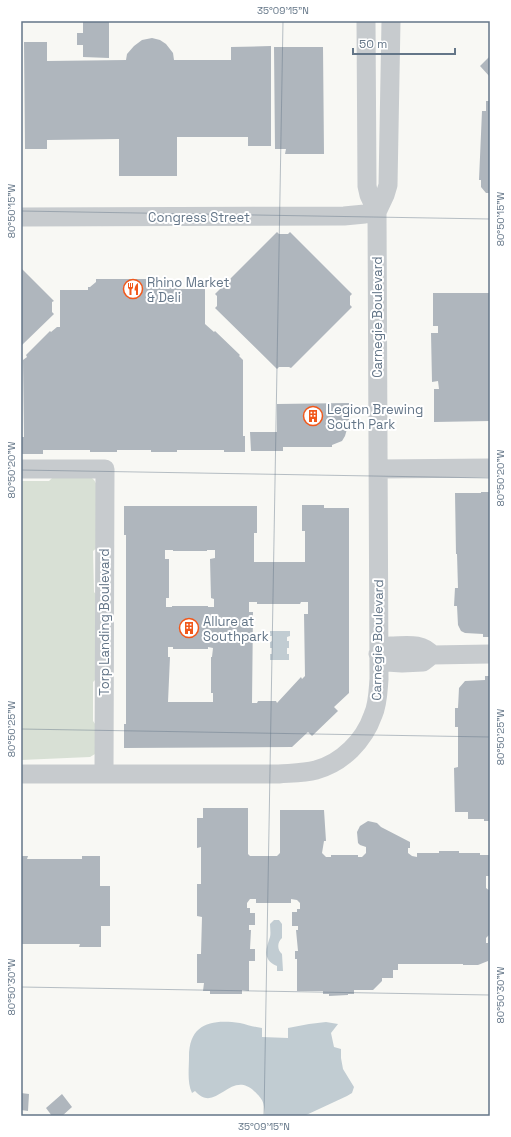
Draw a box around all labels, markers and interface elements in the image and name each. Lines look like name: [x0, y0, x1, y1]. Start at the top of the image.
text: 35°09'15"N: [257, 4, 309, 17]
scale bar: [353, 30, 455, 56]
text: 50 m: [359, 36, 387, 52]
text: 80°50'15"W: [5, 183, 18, 238]
text: 80°50'15"W: [494, 191, 507, 246]
street label: Congress Street: [148, 209, 250, 226]
street label: Carnegie Boulevard: [369, 256, 386, 378]
place label: Rhino Market & Deli: [147, 274, 229, 306]
restaurant icon: Rhino Market & Deli: [122, 278, 144, 300]
place label: Legion Brewing South Park: [327, 401, 423, 433]
building icon: Legion Brewing South Park: [302, 405, 324, 427]
text: 80°50'20"W: [5, 441, 18, 498]
text: 80°50'20"W: [494, 449, 507, 506]
street label: Torp Landing Boulevard: [96, 548, 113, 696]
street label: Carnegie Boulevard: [368, 579, 387, 701]
place label: Allure at Southpark: [203, 613, 269, 645]
building icon: Allure at Southpark: [178, 617, 200, 639]
text: 80°50'25"W: [5, 701, 18, 757]
text: 80°50'25"W: [494, 709, 507, 765]
text: 80°50'30"W: [5, 958, 18, 1015]
text: 80°50'30"W: [494, 966, 507, 1023]
text: 35°09'15"N: [238, 1120, 290, 1133]

